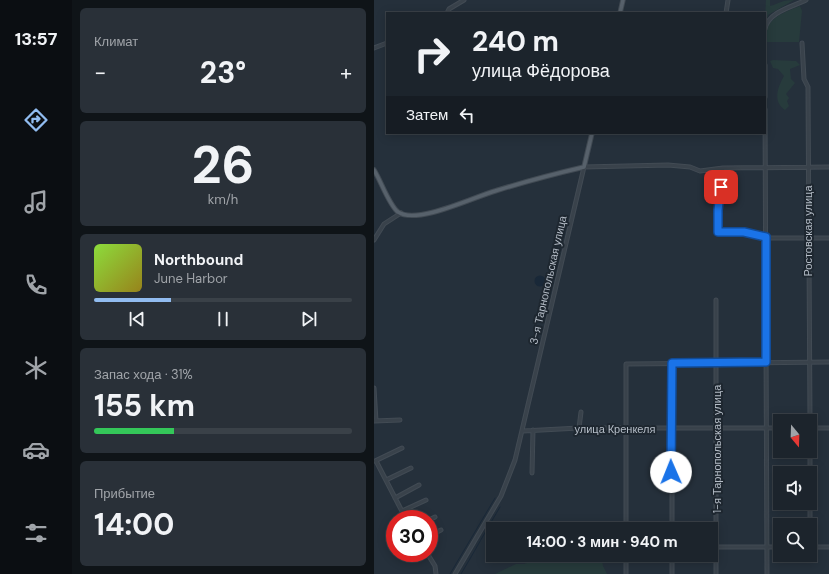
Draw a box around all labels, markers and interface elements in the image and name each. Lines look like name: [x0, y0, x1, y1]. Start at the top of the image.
text: 240 m: [472, 23, 559, 60]
text: 13:57: [15, 27, 57, 51]
icon: right: [406, 28, 458, 80]
text: Климат: [94, 33, 138, 50]
text: 23°: [200, 53, 246, 92]
text: −: [94, 58, 106, 87]
text: +: [340, 58, 352, 87]
text: улица Фёдорова: [472, 59, 610, 83]
icon: left: [456, 104, 478, 126]
text: Затем: [406, 105, 448, 125]
icon: directions: [22, 106, 50, 134]
text: 26: [192, 131, 254, 199]
pin: [704, 170, 738, 204]
icon: arrive: [710, 176, 732, 198]
street label: Ростовская улица: [801, 185, 815, 277]
icon: music: [22, 188, 50, 216]
text: km/h: [208, 191, 238, 208]
street label: 3-я Тарнопольская улица: [526, 213, 570, 346]
text: Northbound: [154, 250, 243, 270]
text: June Harbor: [154, 270, 228, 287]
icon: phone: [22, 271, 50, 299]
icon: previous: [126, 308, 148, 330]
icon: pause: [212, 308, 234, 330]
icon: next: [298, 308, 320, 330]
icon: climate: [22, 354, 50, 382]
text: Запас хода · 31%: [94, 366, 193, 383]
street label: 1-я Тарнопольская улица: [710, 384, 724, 513]
text: 155 km: [94, 386, 195, 425]
north arrow: [773, 414, 817, 458]
map controls: [773, 414, 817, 562]
street label: улица Кренкеля: [575, 422, 656, 436]
icon: car: [22, 436, 50, 464]
position arrow: [650, 451, 692, 493]
button: sound: [773, 466, 817, 510]
text: Прибытие: [94, 485, 155, 502]
text: 14:00: [94, 505, 174, 544]
speed limit sign: 30: [386, 510, 438, 562]
button: search: [773, 518, 817, 562]
icon: filters: [22, 519, 50, 547]
text: 14:00 · 3 мин · 940 m: [526, 532, 678, 552]

